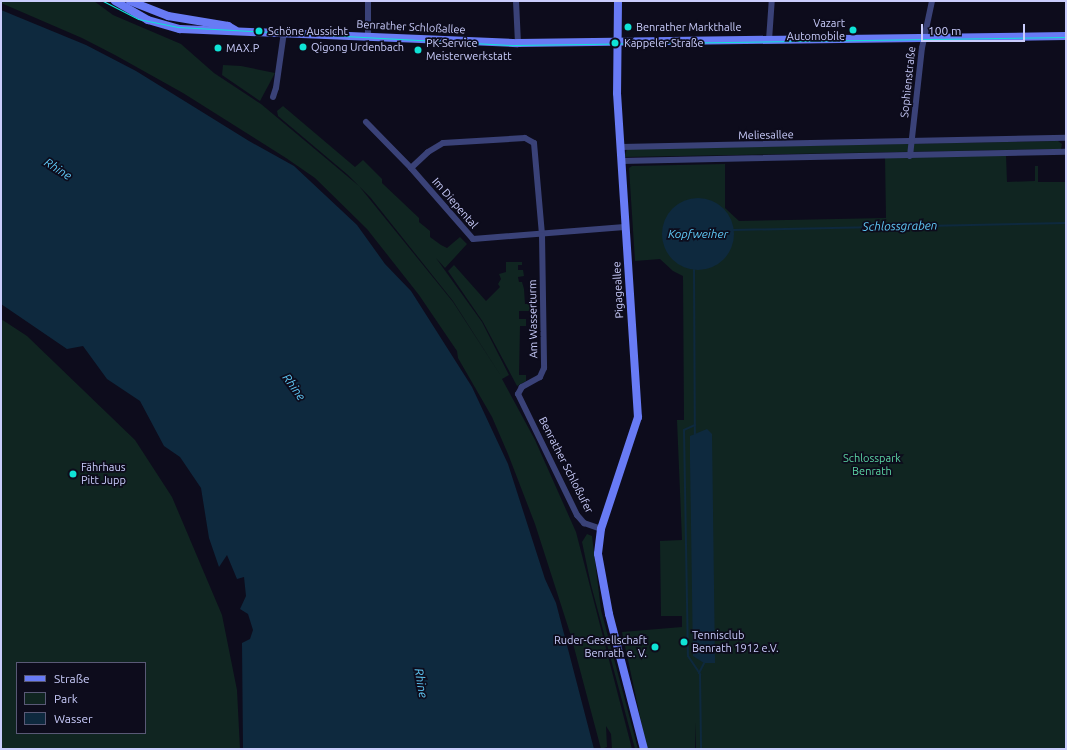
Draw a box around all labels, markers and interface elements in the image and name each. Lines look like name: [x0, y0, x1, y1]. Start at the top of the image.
scale bar: [923, 16, 1027, 42]
place label: Vazart Automobile: [787, 17, 845, 43]
street label: Benrather Schloßallee: [356, 18, 466, 36]
place label: Benrather Markthalle: [636, 20, 742, 34]
marker: Benrather Markthalle: [623, 22, 633, 32]
place label: Schöne Aussicht: [268, 24, 348, 38]
text: 100 m: [928, 24, 961, 37]
marker: Schöne Aussicht: [253, 25, 265, 37]
marker: Vazart Automobile: [848, 25, 858, 35]
place label: Kappeler Straße: [624, 36, 704, 50]
place label: PK-Service Meisterwerkstatt: [426, 37, 512, 63]
marker: Kappeler Straße: [609, 37, 621, 49]
place label: Qigong Urdenbach: [311, 40, 404, 54]
place label: MAX.P: [226, 41, 259, 55]
marker: Qigong Urdenbach: [298, 42, 308, 52]
marker: MAX.P: [213, 43, 223, 53]
marker: PK-Service Meisterwerkstatt: [413, 45, 423, 55]
street label: Sophienstraße: [898, 46, 918, 118]
street label: Meliesallee: [738, 128, 794, 142]
water label: Rhine: [42, 155, 74, 183]
street label: Im Diepental: [429, 175, 481, 231]
water label: Schlossgraben: [862, 218, 938, 234]
water label: Kopfweiher: [668, 227, 728, 241]
street label: Pigageallee: [610, 261, 626, 319]
street label: Am Wasserturm: [526, 279, 540, 359]
water label: Rhine: [279, 371, 309, 403]
street label: Benrather Schloßufer: [536, 415, 596, 515]
park label: Schlosspark Benrath: [843, 452, 901, 478]
place label: Fährhaus Pitt Jupp: [81, 461, 126, 487]
marker: Fährhaus Pitt Jupp: [68, 469, 78, 479]
place label: Tennisclub Benrath 1912 e.V.: [692, 629, 779, 655]
place label: Ruder-Gesellschaft Benrath e. V.: [554, 634, 647, 660]
marker: Tennisclub Benrath 1912 e.V.: [679, 637, 689, 647]
marker: Ruder-Gesellschaft Benrath e. V.: [650, 642, 660, 652]
legend: [16, 662, 146, 734]
water label: Rhine: [411, 667, 431, 699]
text: Straße: [54, 672, 90, 685]
text: Park: [54, 692, 78, 705]
text: Wasser: [54, 712, 93, 725]

